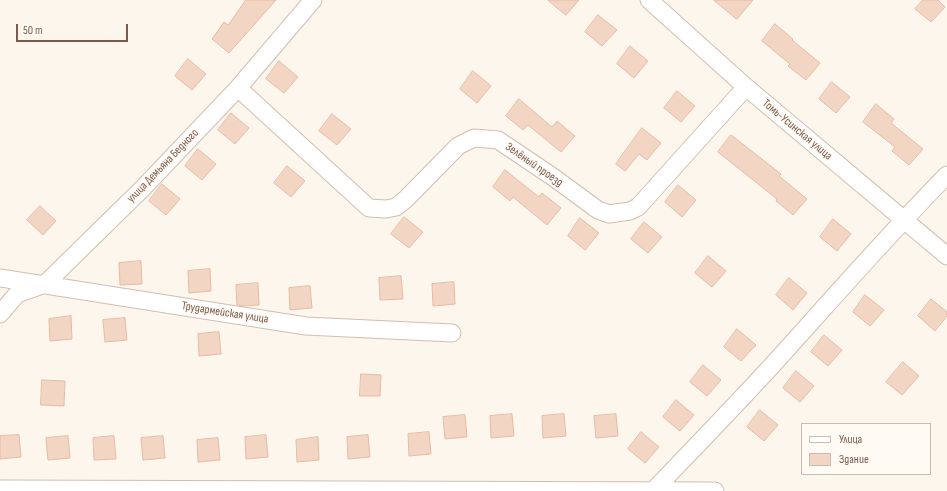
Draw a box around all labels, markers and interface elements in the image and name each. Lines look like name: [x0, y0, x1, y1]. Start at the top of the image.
scale bar: [18, 16, 130, 42]
text: 50 m: [23, 23, 43, 38]
street label: Томь-Усинская улица: [759, 97, 835, 163]
street label: улица Демьяна Бедного: [124, 126, 202, 206]
street label: Зелёный проезд: [502, 140, 566, 190]
street label: Трудармейская улица: [181, 299, 269, 327]
legend: [801, 423, 931, 475]
text: Улица: [839, 432, 862, 447]
text: Здание: [839, 452, 869, 467]

